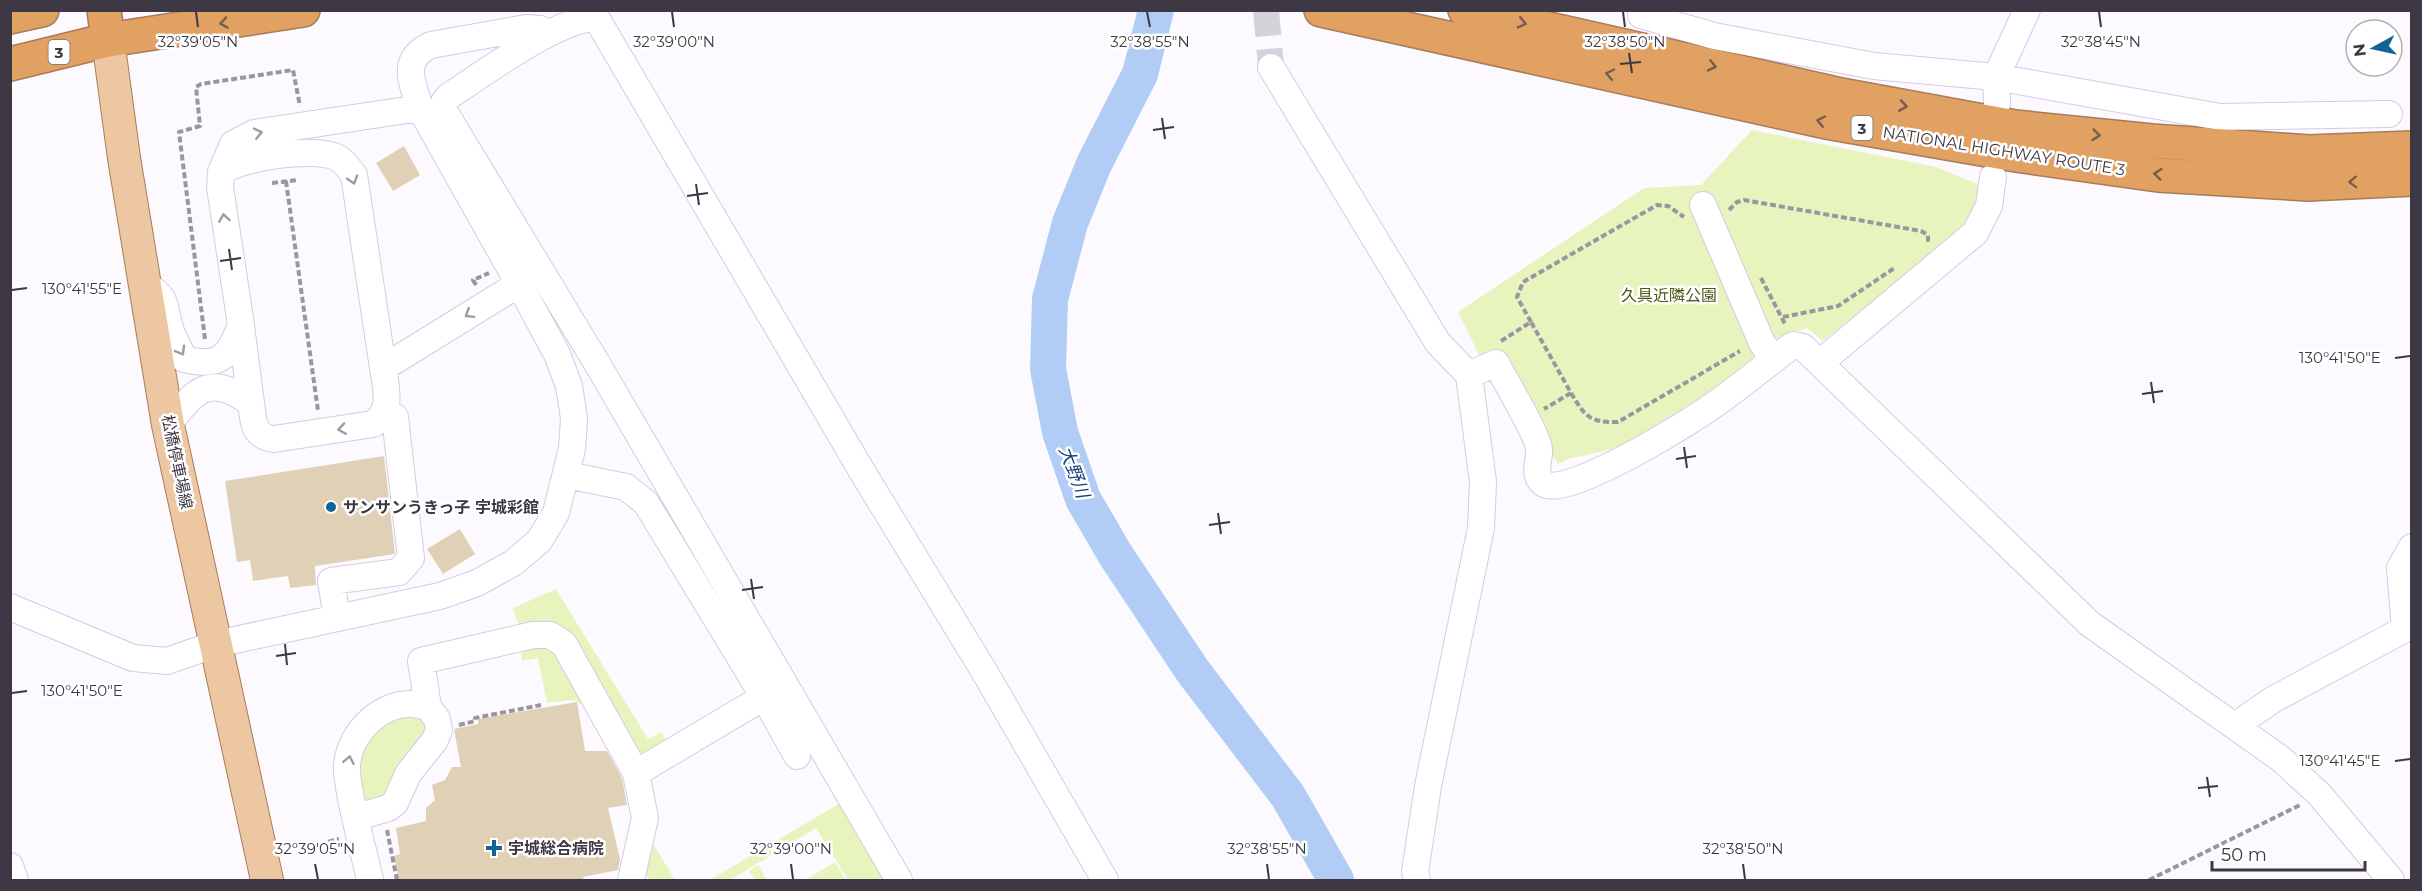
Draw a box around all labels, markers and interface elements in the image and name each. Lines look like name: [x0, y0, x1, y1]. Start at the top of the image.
one-way arrow: [220, 16, 229, 28]
one-way arrow: [1517, 16, 1527, 29]
north arrow: [2344, 18, 2404, 78]
text: 32°39'05"N: [158, 32, 238, 51]
text: 32°39'00"N: [633, 32, 715, 51]
text: 32°38'55"N: [1110, 32, 1190, 51]
text: 32°38'50"N: [1585, 32, 1665, 51]
text: 32°38'45"N: [2061, 32, 2141, 51]
road number: 3: [48, 40, 70, 64]
text: N: [2349, 42, 2370, 58]
one-way arrow: [1707, 59, 1717, 72]
one-way arrow: [1605, 69, 1615, 82]
one-way arrow: [1898, 100, 1908, 112]
one-way arrow: [1816, 115, 1826, 128]
road number: 3: [1852, 116, 1872, 140]
street label: NATIONAL HIGHWAY ROUTE 3: [1881, 122, 2127, 180]
one-way arrow: [253, 128, 263, 141]
one-way arrow: [2091, 128, 2100, 141]
one-way arrow: [2154, 168, 2163, 181]
one-way arrow: [346, 174, 358, 185]
one-way arrow: [2349, 175, 2358, 188]
one-way arrow: [219, 213, 231, 222]
text: 130°41'55"E: [42, 279, 122, 298]
park label: 久具近隣公園: [1621, 286, 1717, 305]
one-way arrow: [465, 307, 476, 318]
one-way arrow: [174, 344, 185, 355]
text: 130°41'50"E: [2299, 348, 2381, 367]
street label: 松橋停車場線: [158, 413, 196, 511]
one-way arrow: [338, 422, 347, 434]
water label: 大野川: [1054, 443, 1095, 503]
place label: サンサンうきっ子 宇城彩館: [343, 498, 539, 517]
marker: サンサンうきっ子 宇城彩館: [324, 500, 338, 514]
text: 130°41'50"E: [41, 681, 123, 700]
text: 130°41'45"E: [2300, 751, 2380, 770]
one-way arrow: [342, 755, 355, 765]
scale bar: [2212, 834, 2365, 872]
text: 32°39'05"N: [275, 839, 355, 858]
marker: 宇城総合病院: [485, 839, 503, 857]
place label: 宇城総合病院: [508, 839, 604, 858]
text: 32°39'00"N: [750, 839, 832, 858]
text: 32°38'55"N: [1227, 839, 1307, 858]
text: 32°38'50"N: [1703, 839, 1783, 858]
text: 50 m: [2221, 844, 2267, 866]

